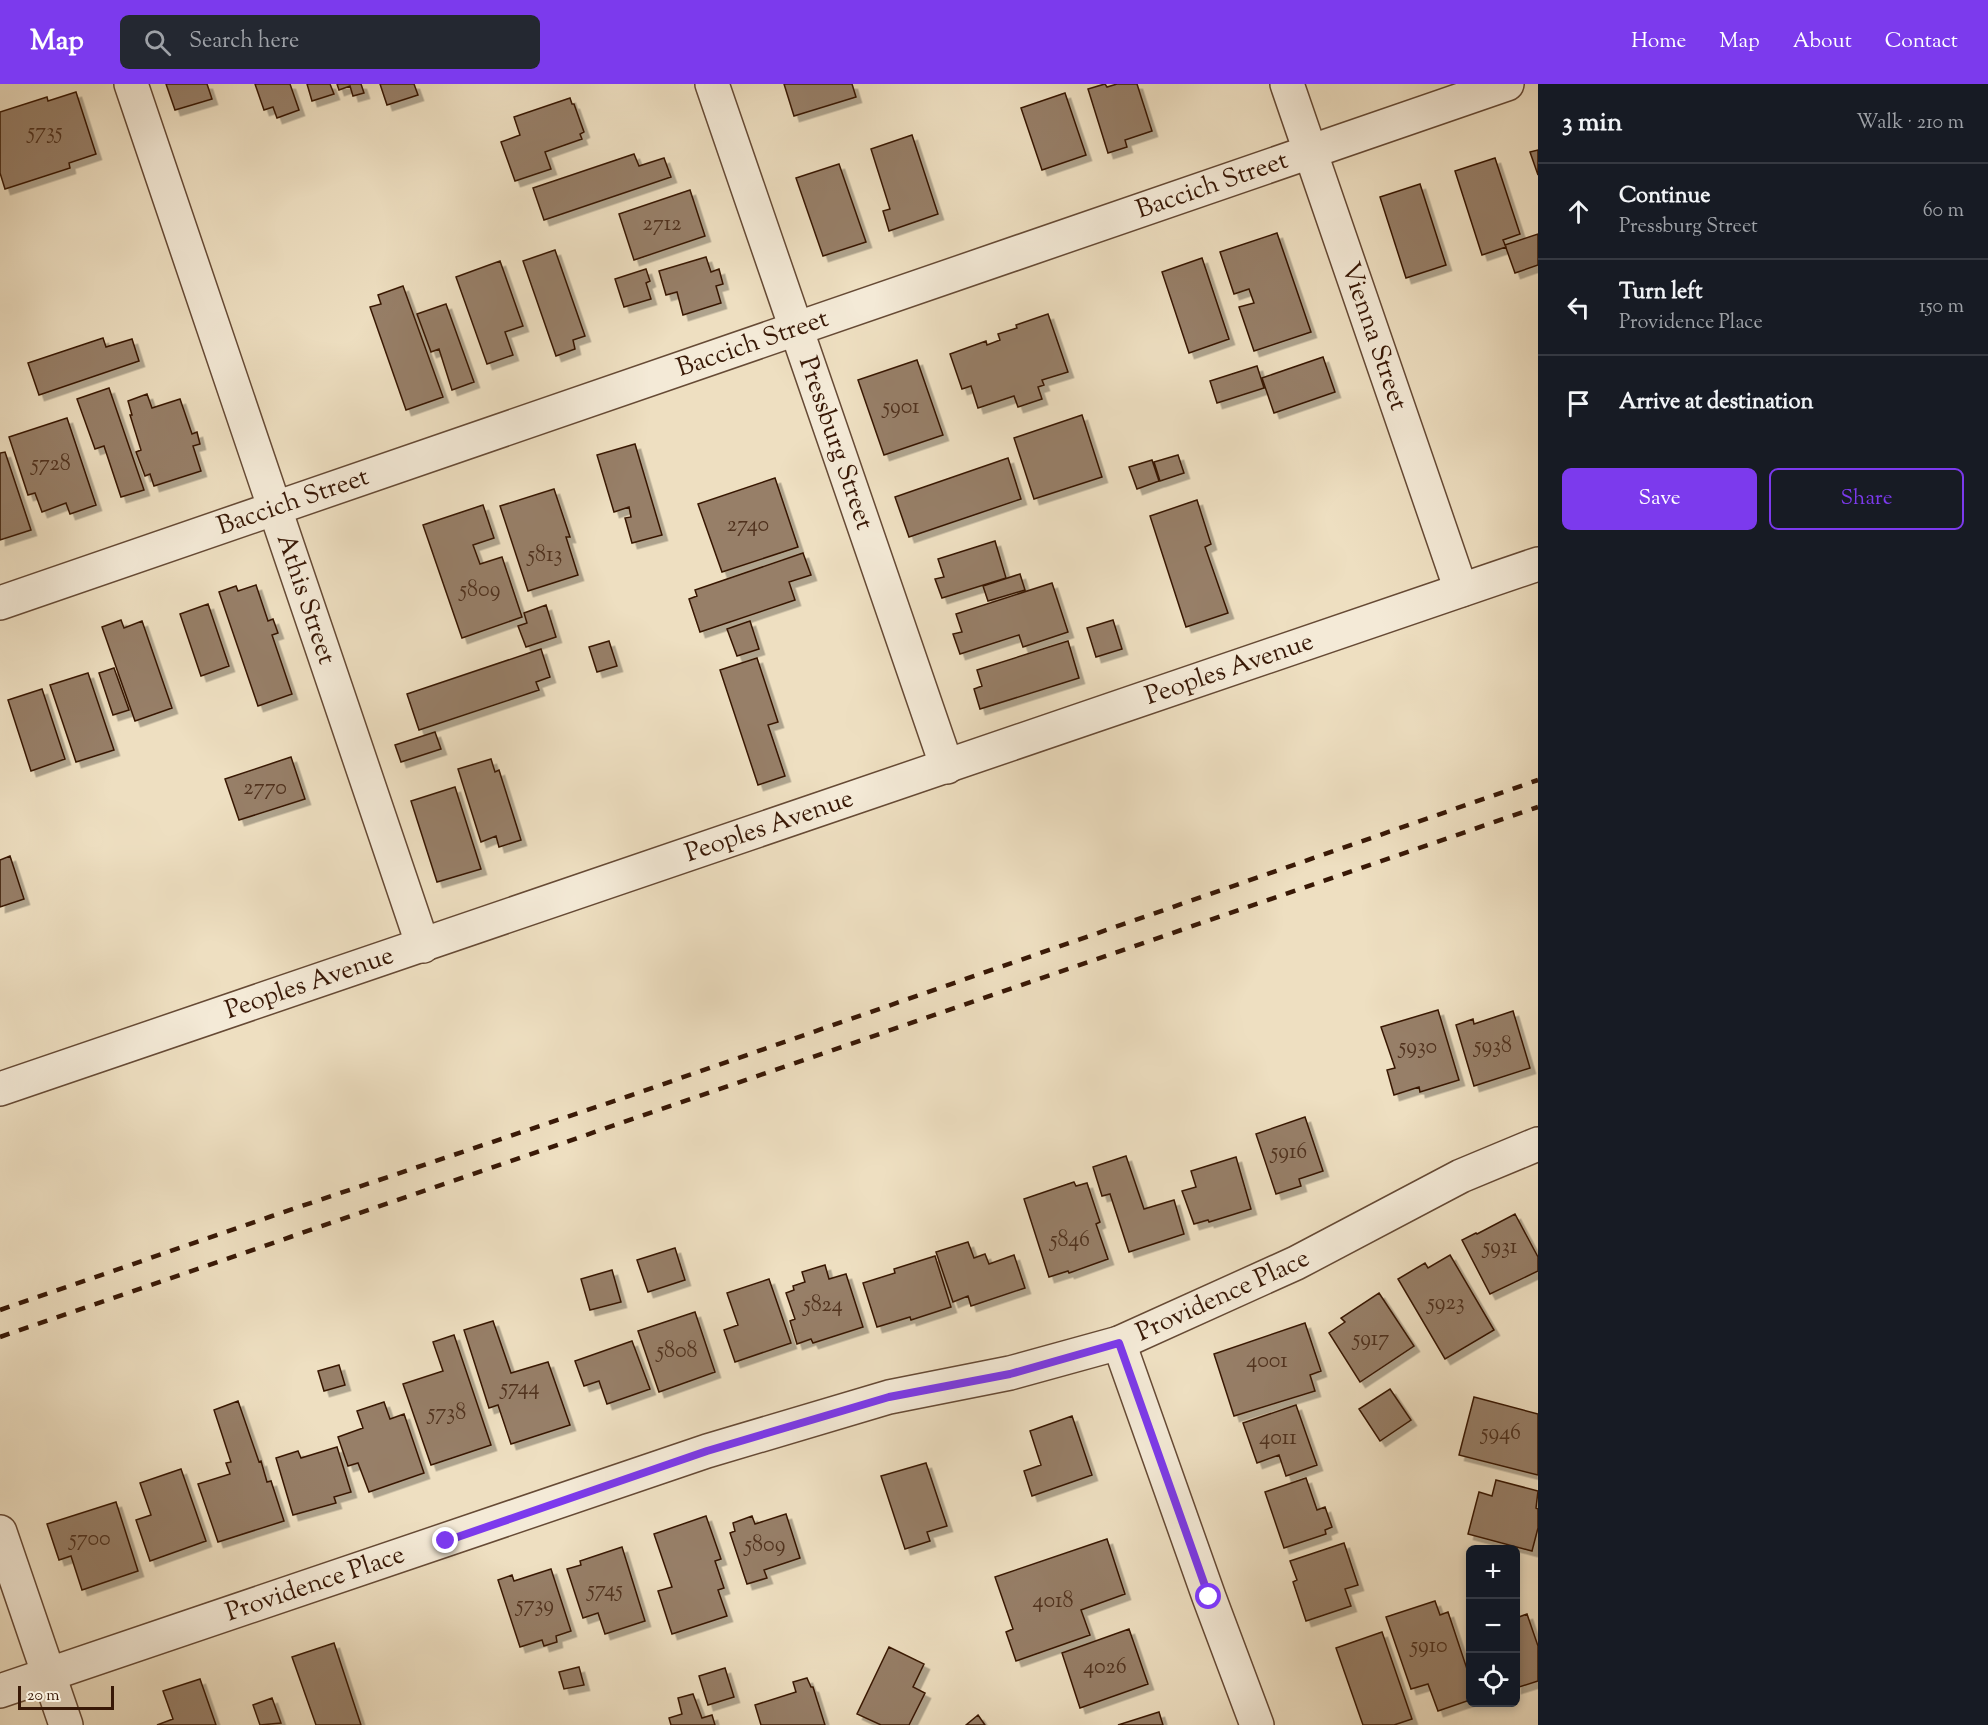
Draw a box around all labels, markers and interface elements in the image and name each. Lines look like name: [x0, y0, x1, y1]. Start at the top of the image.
search box: [120, 15, 540, 69]
text: Map: [30, 22, 84, 62]
icon: search: [141, 26, 174, 59]
text: Search here: [189, 26, 299, 58]
text: Home: [1631, 27, 1686, 57]
text: Map: [1719, 27, 1760, 57]
text: About: [1793, 27, 1852, 57]
text: Contact: [1885, 27, 1958, 57]
text: 3 min: [1562, 105, 1622, 142]
text: Walk · 210 m: [1856, 109, 1964, 138]
house number: 5735: [26, 117, 63, 149]
street label: Baccich Street: [1131, 142, 1293, 229]
text: Continue: [1619, 181, 1710, 213]
icon: ahead: [1562, 195, 1595, 228]
text: 60 m: [1923, 197, 1964, 226]
house number: 2712: [642, 209, 682, 241]
text: Pressburg Street: [1619, 213, 1758, 242]
street label: Vienna Street: [1331, 257, 1416, 416]
text: Turn left: [1619, 277, 1702, 309]
icon: left: [1562, 291, 1595, 324]
text: 150 m: [1919, 293, 1964, 322]
street label: Baccich Street: [672, 300, 834, 387]
text: Providence Place: [1619, 309, 1763, 338]
street label: Pressburg Street: [789, 352, 883, 535]
icon: arrive: [1562, 387, 1595, 420]
text: Arrive at destination: [1619, 387, 1814, 419]
house number: 5901: [880, 392, 920, 424]
house number: 5728: [29, 449, 71, 481]
street label: Baccich Street: [212, 459, 374, 545]
button: Save: [1562, 468, 1757, 530]
button: Share: [1769, 468, 1964, 530]
house number: 2740: [727, 510, 769, 542]
street label: Athis Street: [266, 529, 345, 669]
house number: 5813: [526, 540, 562, 572]
house number: 5809: [458, 575, 500, 607]
street label: Peoples Avenue: [1140, 623, 1318, 715]
house number: 2770: [243, 773, 287, 805]
street label: Peoples Avenue: [680, 780, 859, 872]
street label: Peoples Avenue: [220, 937, 399, 1029]
house number: 5938: [1472, 1031, 1512, 1063]
house number: 5930: [1397, 1032, 1437, 1064]
house number: 5916: [1269, 1137, 1307, 1169]
house number: 5846: [1048, 1225, 1090, 1257]
house number: 5931: [1481, 1232, 1518, 1264]
street label: Providence Place: [1130, 1240, 1316, 1351]
house number: 5923: [1425, 1288, 1465, 1320]
house number: 5824: [801, 1290, 843, 1322]
house number: 5917: [1351, 1324, 1389, 1356]
house number: 5808: [654, 1336, 698, 1368]
house number: 4001: [1246, 1346, 1288, 1378]
house number: 5744: [498, 1373, 540, 1405]
house number: 5738: [426, 1398, 466, 1430]
house number: 5946: [1479, 1418, 1521, 1450]
house number: 4011: [1259, 1423, 1297, 1455]
house number: 5700: [67, 1524, 111, 1556]
route end: [432, 1527, 458, 1553]
house number: 5809: [743, 1530, 785, 1562]
street label: Providence Place: [221, 1536, 410, 1632]
map controls: [1466, 1545, 1520, 1707]
button: +: [1466, 1545, 1520, 1599]
house number: 5745: [585, 1575, 623, 1607]
route start: [1195, 1583, 1221, 1609]
house number: 4018: [1033, 1586, 1073, 1618]
house number: 5739: [514, 1590, 554, 1622]
button: −: [1466, 1599, 1520, 1653]
house number: 5910: [1408, 1631, 1448, 1663]
house number: 4026: [1083, 1652, 1127, 1684]
button: locate: [1466, 1653, 1520, 1707]
scale bar: [18, 1683, 114, 1710]
text: 20 m: [27, 1685, 60, 1708]

